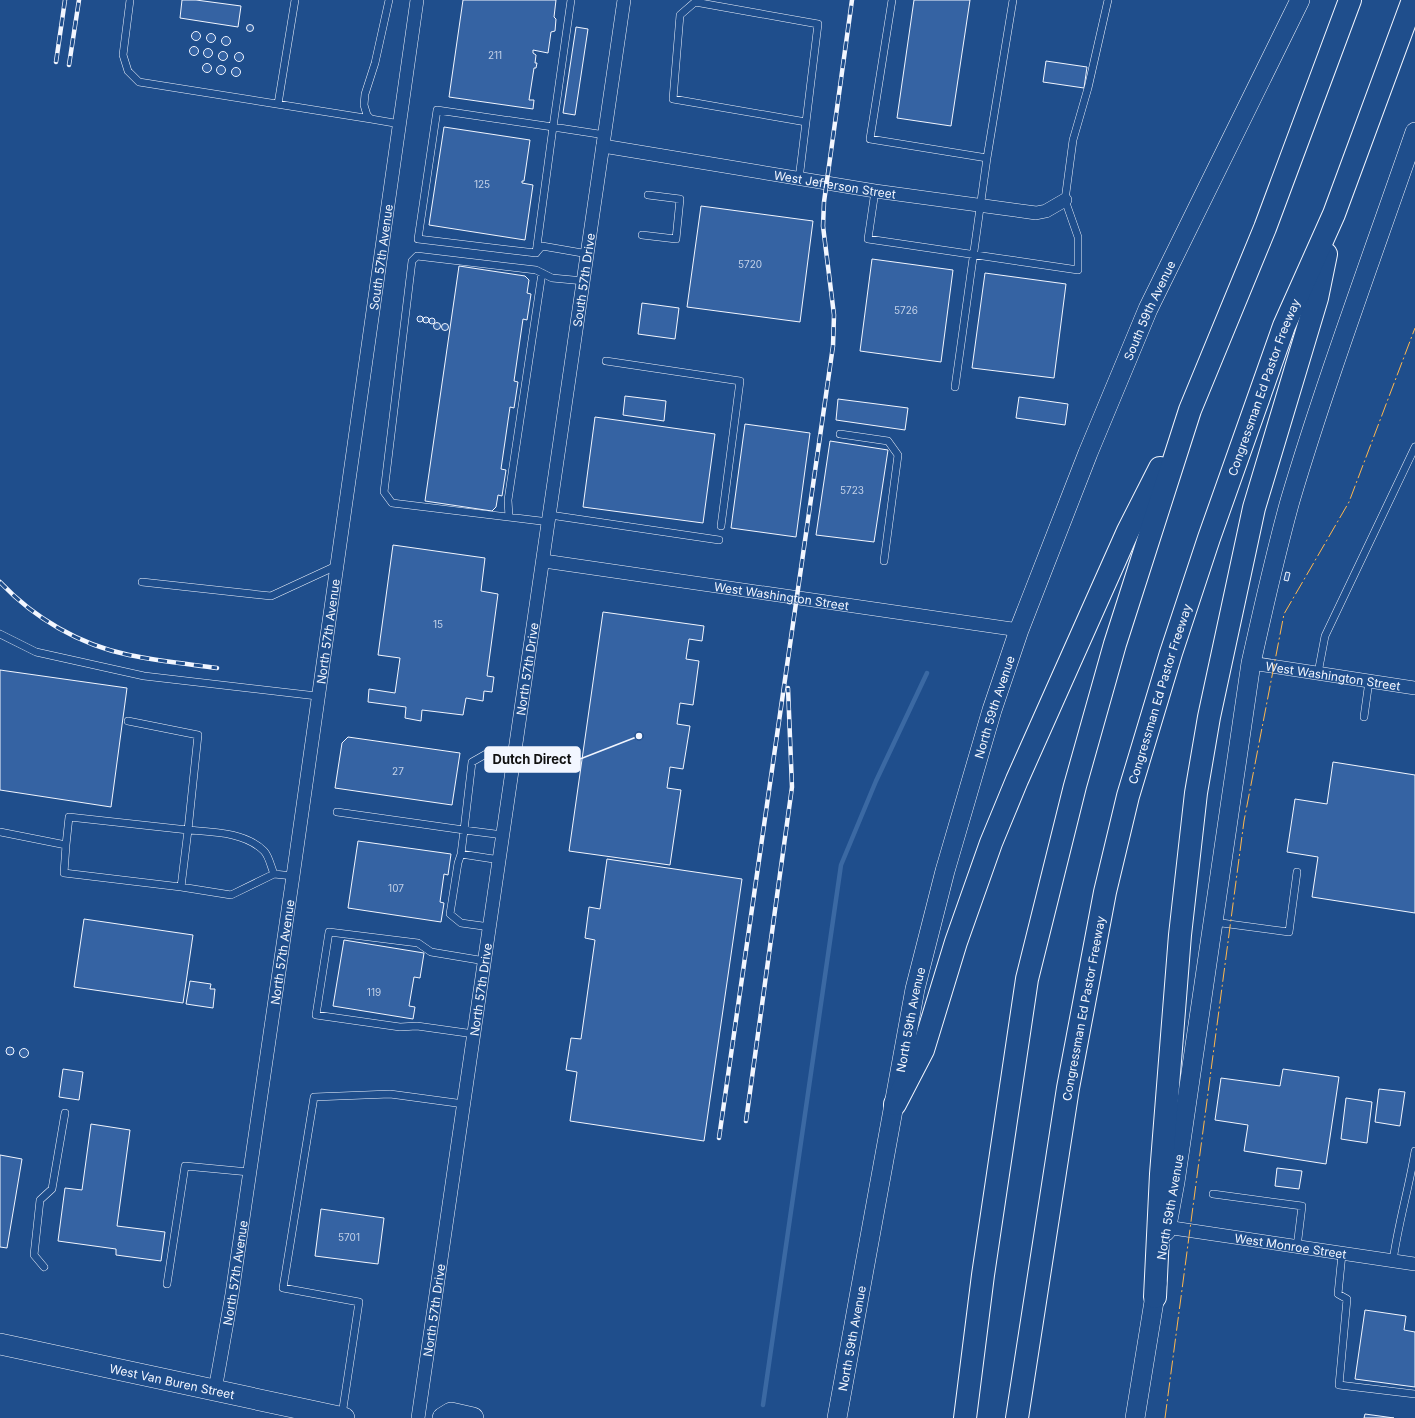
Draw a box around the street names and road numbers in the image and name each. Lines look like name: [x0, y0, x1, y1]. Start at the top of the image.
street label: West Jefferson Street: [773, 167, 897, 201]
street label: South 57th Avenue: [366, 203, 396, 311]
street label: South 57th Drive: [569, 232, 598, 328]
street label: South 59th Avenue: [1120, 258, 1178, 363]
street label: Congressman Ed Pastor Freeway: [1224, 296, 1303, 478]
street label: North 57th Avenue: [313, 578, 342, 685]
street label: West Washington Street: [713, 578, 850, 613]
street label: Congressman Ed Pastor Freeway: [1125, 602, 1194, 786]
street label: North 57th Drive: [513, 621, 541, 716]
street label: North 59th Avenue: [971, 654, 1017, 760]
street label: West Washington Street: [1265, 658, 1401, 693]
street label: North 57th Avenue: [267, 899, 297, 1006]
street label: Congressman Ed Pastor Freeway: [1059, 914, 1108, 1102]
street label: North 57th Drive: [466, 942, 494, 1037]
street label: North 59th Avenue: [893, 965, 928, 1073]
street label: North 59th Avenue: [1153, 1153, 1187, 1261]
street label: North 57th Avenue: [219, 1219, 250, 1326]
street label: West Monroe Street: [1234, 1230, 1348, 1261]
street label: North 57th Drive: [420, 1263, 448, 1358]
street label: North 59th Avenue: [835, 1284, 868, 1392]
street label: West Van Buren Street: [108, 1360, 236, 1402]

